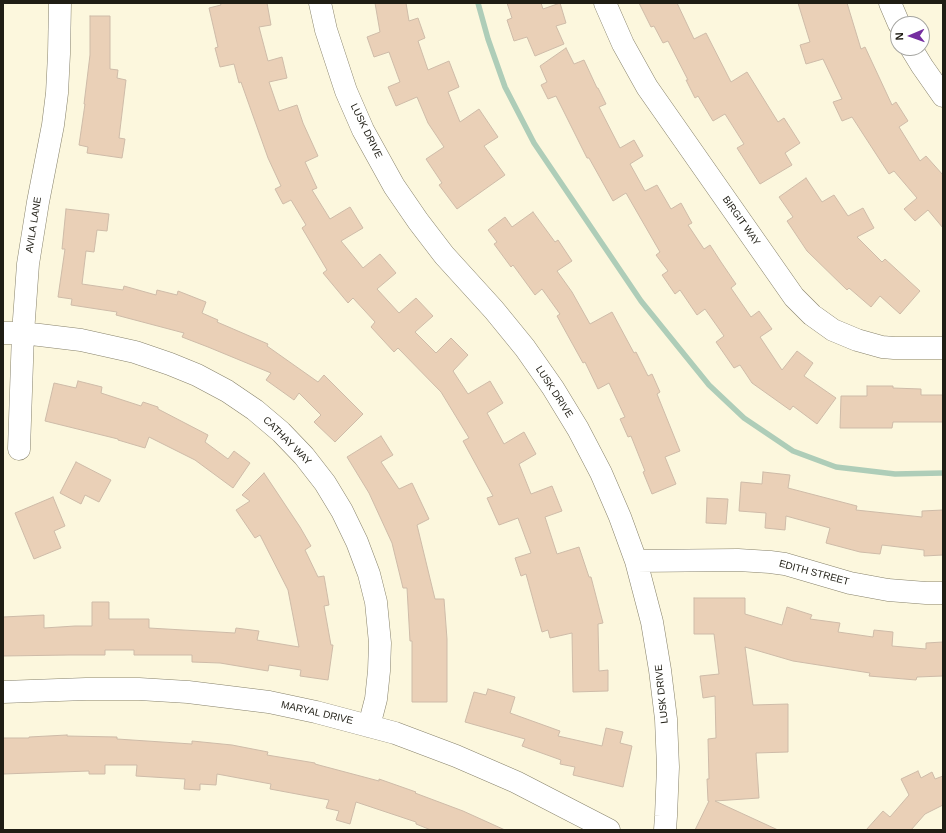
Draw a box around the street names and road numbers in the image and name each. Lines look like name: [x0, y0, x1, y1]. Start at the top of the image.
street label: LUSK DRIVE: [348, 102, 384, 160]
street label: BIRGIT WAY: [720, 194, 762, 248]
street label: AVILA LANE: [24, 196, 44, 254]
street label: LUSK DRIVE: [533, 364, 575, 420]
street label: CATHAY WAY: [260, 414, 314, 468]
street label: EDITH STREET: [778, 558, 850, 588]
street label: LUSK DRIVE: [653, 664, 671, 724]
street label: MARYAL DRIVE: [280, 699, 354, 727]

